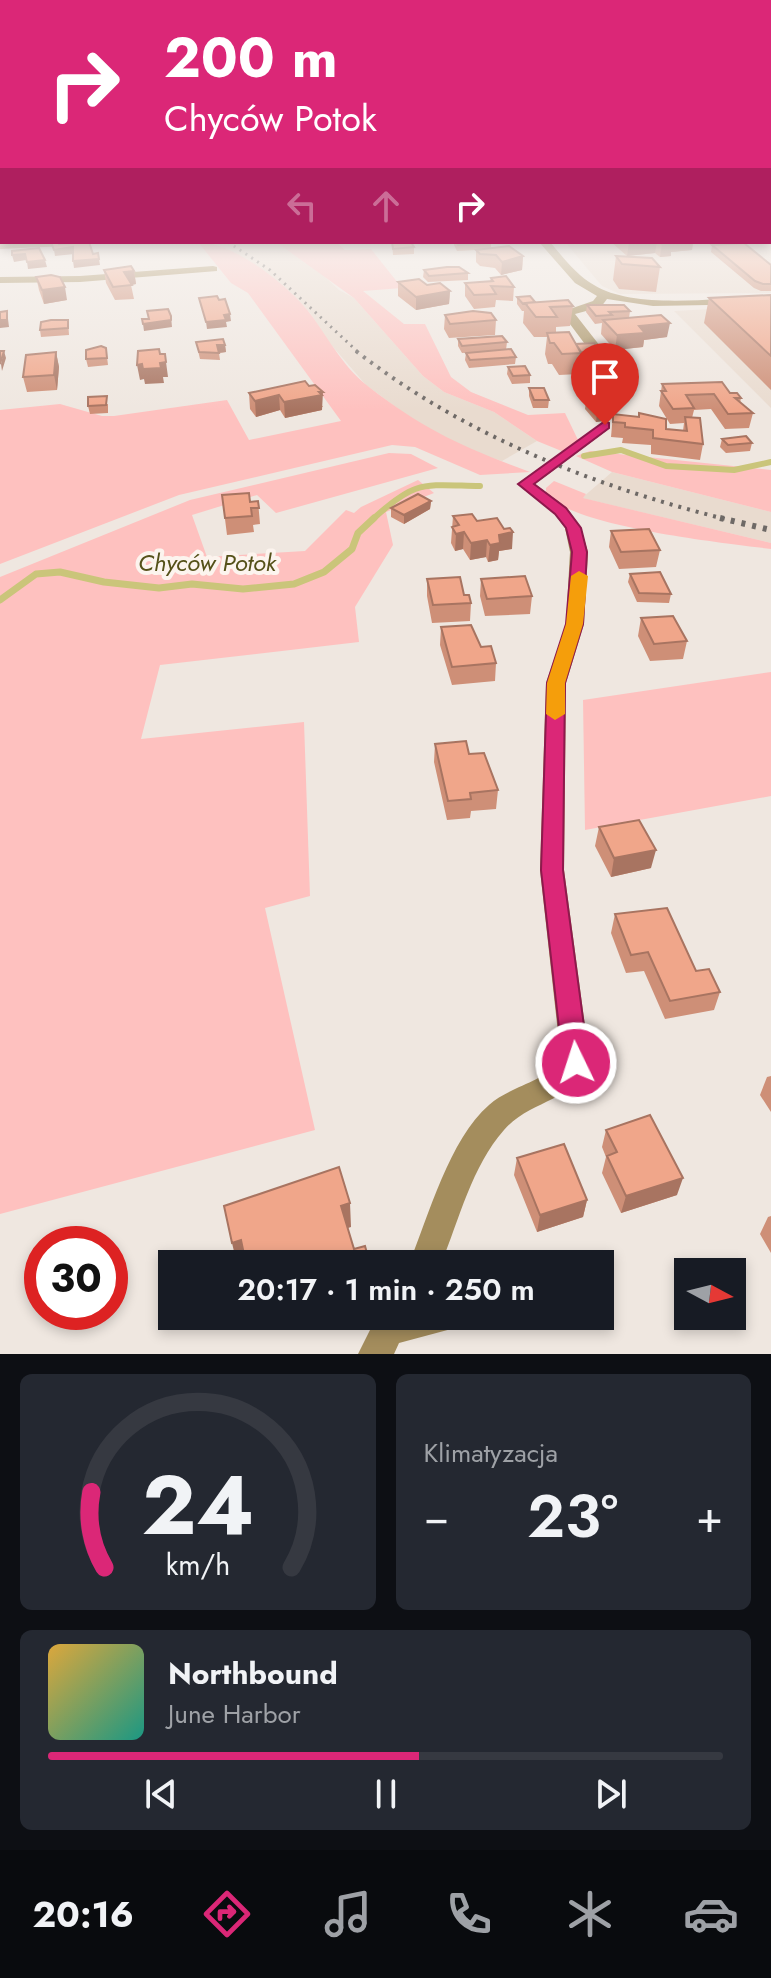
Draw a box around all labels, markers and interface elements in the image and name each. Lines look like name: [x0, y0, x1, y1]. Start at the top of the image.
text: 200 m: [164, 17, 338, 98]
icon: right: [32, 32, 136, 136]
text: Chyców Potok: [164, 92, 377, 144]
icon: left: [280, 184, 324, 228]
icon: ahead: [364, 184, 408, 228]
icon: right: [448, 184, 492, 228]
pin: [571, 343, 639, 425]
icon: arrive: [583, 355, 627, 399]
water label: Chyców Potok: [138, 545, 278, 580]
position arrow: [534, 1021, 618, 1105]
speed limit sign: 30: [24, 1226, 128, 1330]
north arrow: [674, 1258, 746, 1330]
map controls: [674, 1258, 746, 1330]
text: 20:17 · 1 min · 250 m: [237, 1268, 535, 1311]
text: Klimatyzacja: [424, 1434, 558, 1472]
text: 24: [141, 1445, 254, 1565]
text: 23°: [527, 1473, 618, 1560]
text: −: [424, 1485, 449, 1549]
text: +: [696, 1485, 723, 1549]
text: km/h: [165, 1544, 230, 1586]
text: Northbound: [168, 1652, 338, 1695]
text: June Harbor: [168, 1695, 301, 1733]
icon: previous: [139, 1772, 183, 1816]
icon: pause: [364, 1772, 408, 1816]
icon: next: [589, 1772, 633, 1816]
icon: directions: [199, 1886, 255, 1942]
icon: music: [320, 1886, 376, 1942]
icon: phone: [441, 1886, 497, 1942]
icon: climate: [562, 1886, 618, 1942]
icon: car: [683, 1886, 739, 1942]
text: 20:16: [32, 1888, 134, 1940]

